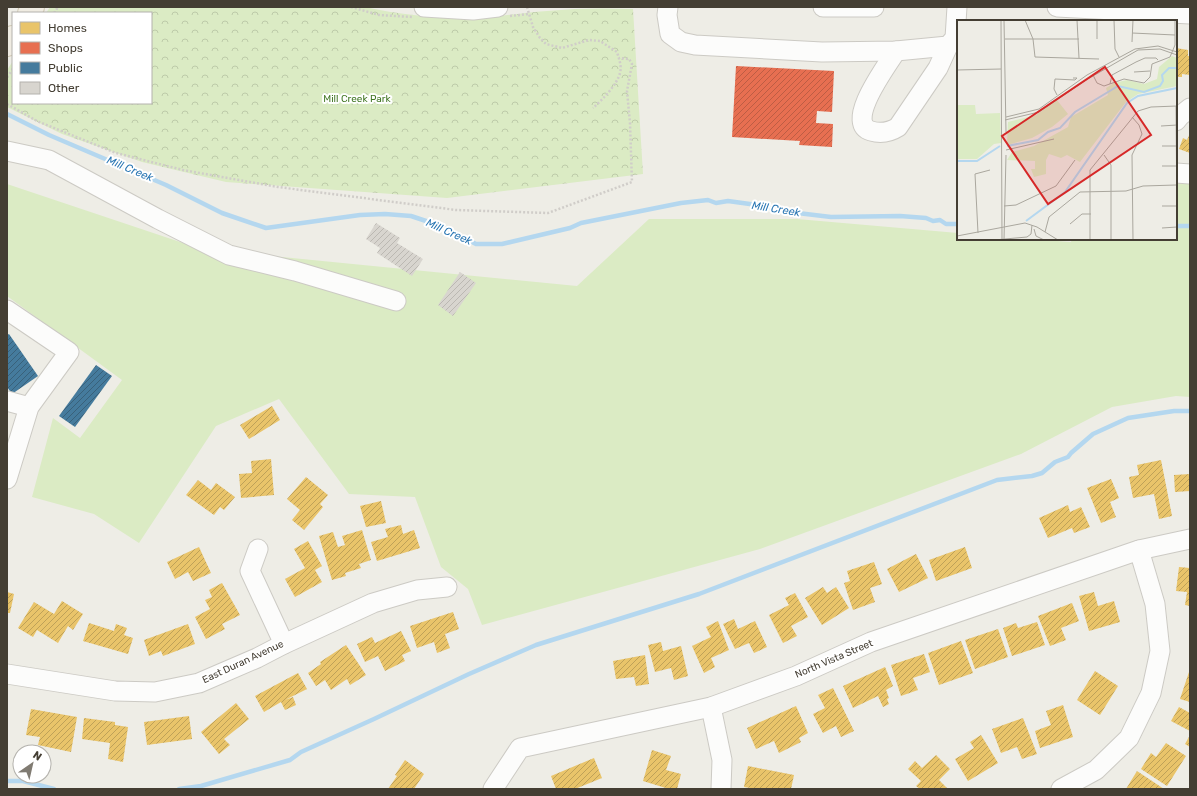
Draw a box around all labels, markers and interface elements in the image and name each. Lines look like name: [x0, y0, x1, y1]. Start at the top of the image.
legend: [12, 12, 152, 104]
inset map: [957, 20, 1177, 240]
text: Homes: [48, 21, 87, 35]
text: Shops: [48, 41, 83, 55]
text: Public: [48, 61, 83, 75]
text: Other: [48, 81, 80, 95]
park label: Mill Creek Park: [323, 93, 392, 105]
water label: Mill Creek: [105, 153, 155, 185]
water label: Mill Creek: [751, 199, 802, 219]
water label: Mill Creek: [424, 216, 474, 248]
street label: North Vista Street: [793, 637, 875, 681]
street label: East Duran Avenue: [200, 638, 286, 686]
north arrow: [12, 744, 52, 784]
text: N: [30, 749, 44, 764]

